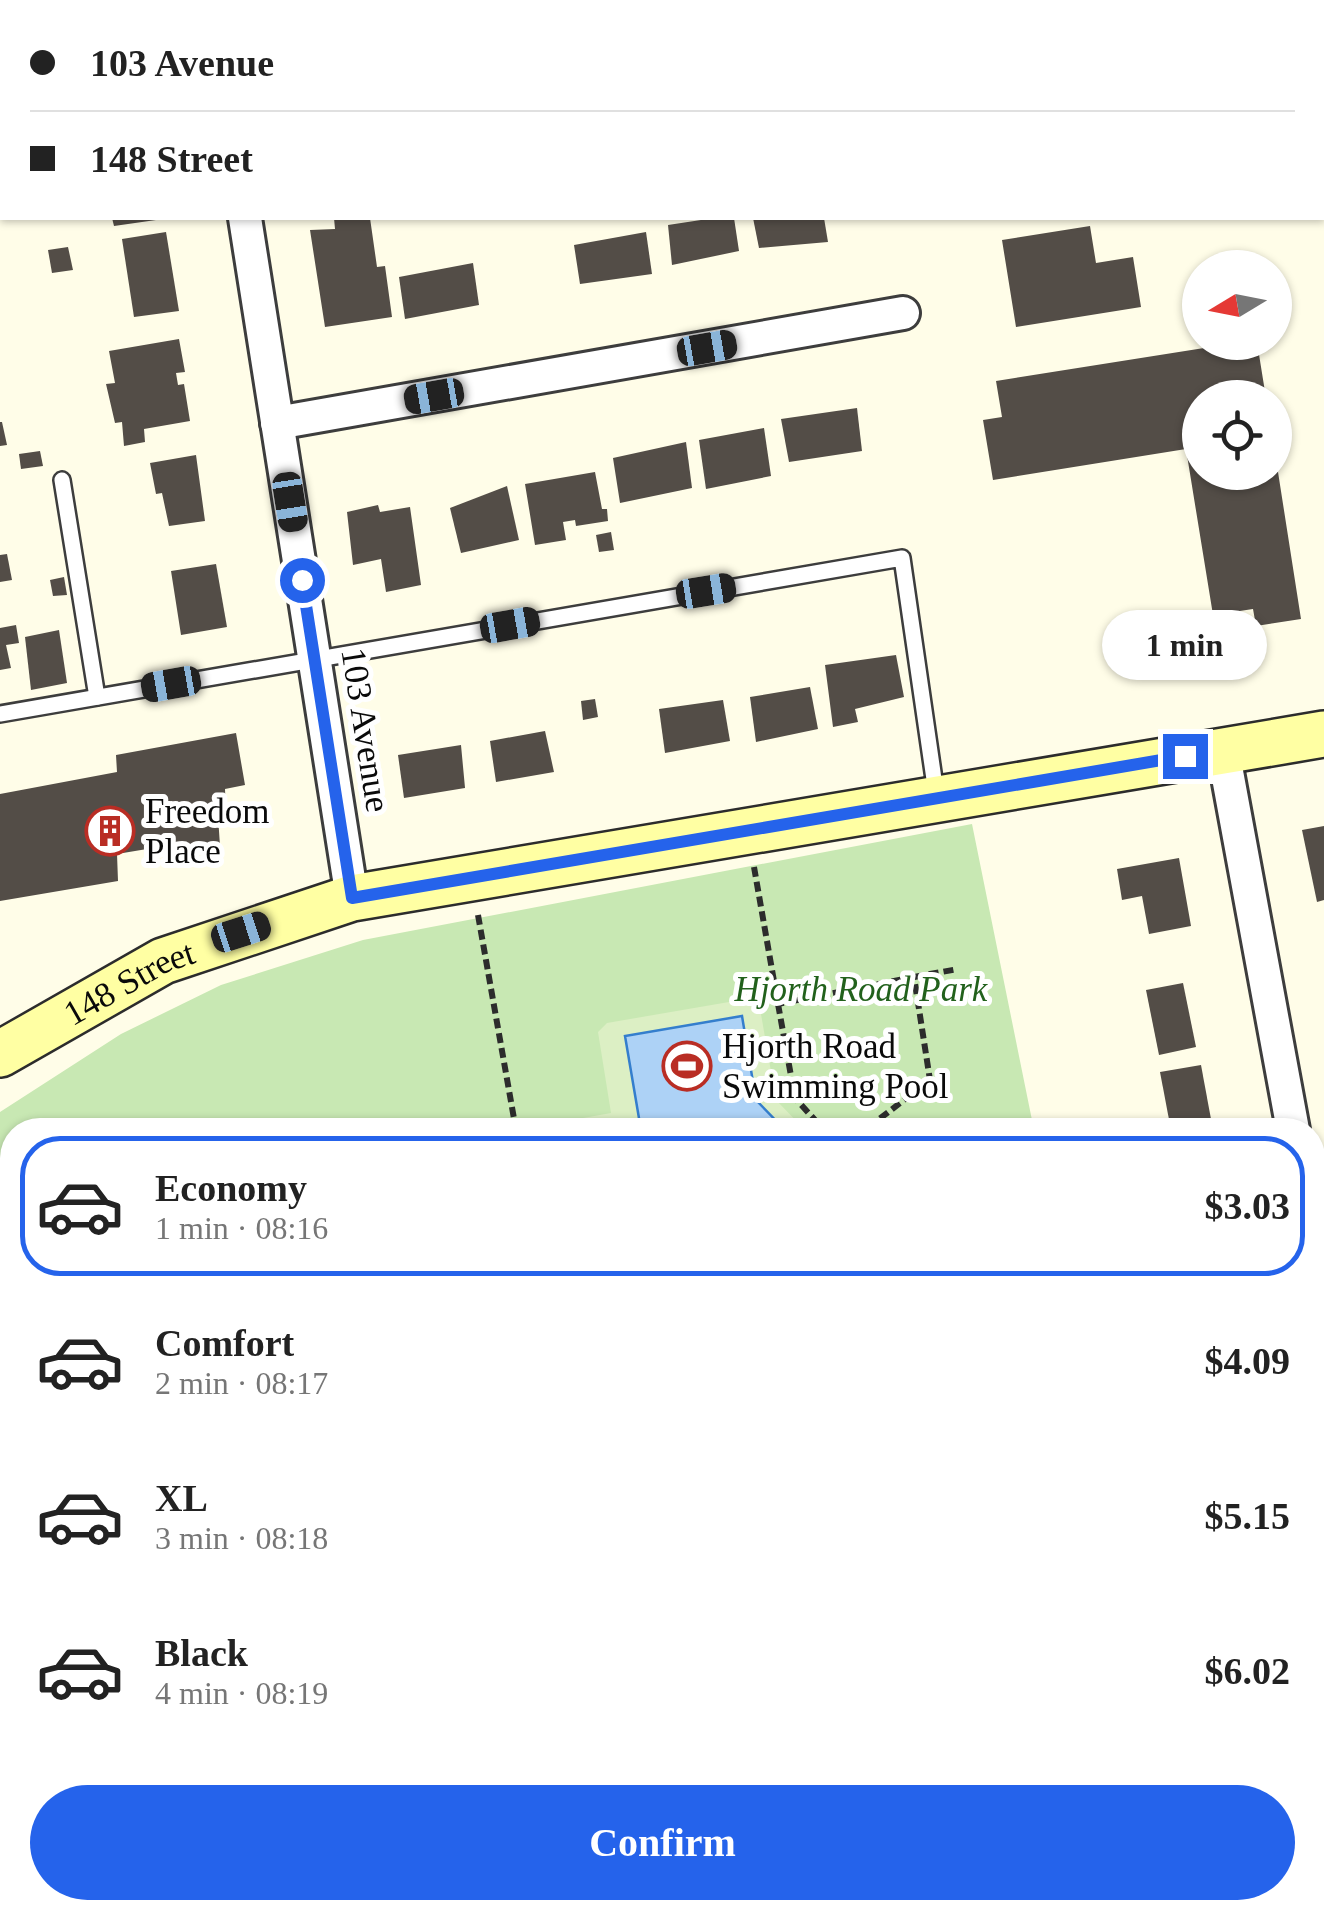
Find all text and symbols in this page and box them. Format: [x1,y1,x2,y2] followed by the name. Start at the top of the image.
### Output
[90,42,274,84] text: 103 Avenue
[90,138,253,180] text: 148 Street
[1182,250,1292,360] north arrow
[1182,250,1292,490] map controls
[675,328,739,368] car
[402,376,466,416] car
[1182,380,1292,490] button: locate
[270,470,310,534] car
[280,558,325,603] route start
[674,571,738,611] car
[478,605,542,645] car
[1102,611,1268,681] callout: 1 min
[1146,627,1223,663] text: 1 min
[333,645,398,815] street label: 103 Avenue
[139,664,203,704] car
[1163,734,1208,779] route end
[145,792,269,871] place label: Freedom Place
[84,805,136,857] building icon: Freedom Place
[208,908,274,956] car
[57,933,200,1033] street label: 148 Street
[734,970,989,1009] park label: Hjorth Road Park
[722,1027,949,1106] place label: Hjorth Road Swimming Pool
[661,1040,713,1092] sports icon: Hjorth Road Swimming Pool
[35,1161,125,1251] icon: car
[155,1167,307,1209] text: Economy
[1205,1185,1290,1227] text: $3.03
[155,1210,328,1246] text: 1 min · 08:16
[35,1316,125,1406] icon: car
[155,1322,294,1364] text: Comfort
[1205,1340,1290,1382] text: $4.09
[155,1365,328,1401] text: 2 min · 08:17
[35,1471,125,1561] icon: car
[155,1477,208,1519] text: XL
[1205,1495,1290,1537] text: $5.15
[155,1520,328,1556] text: 3 min · 08:18
[35,1626,125,1716] icon: car
[155,1632,248,1674] text: Black
[1205,1650,1290,1692] text: $6.02
[155,1675,328,1711] text: 4 min · 08:19
[30,1785,1295,1900] button: Confirm

